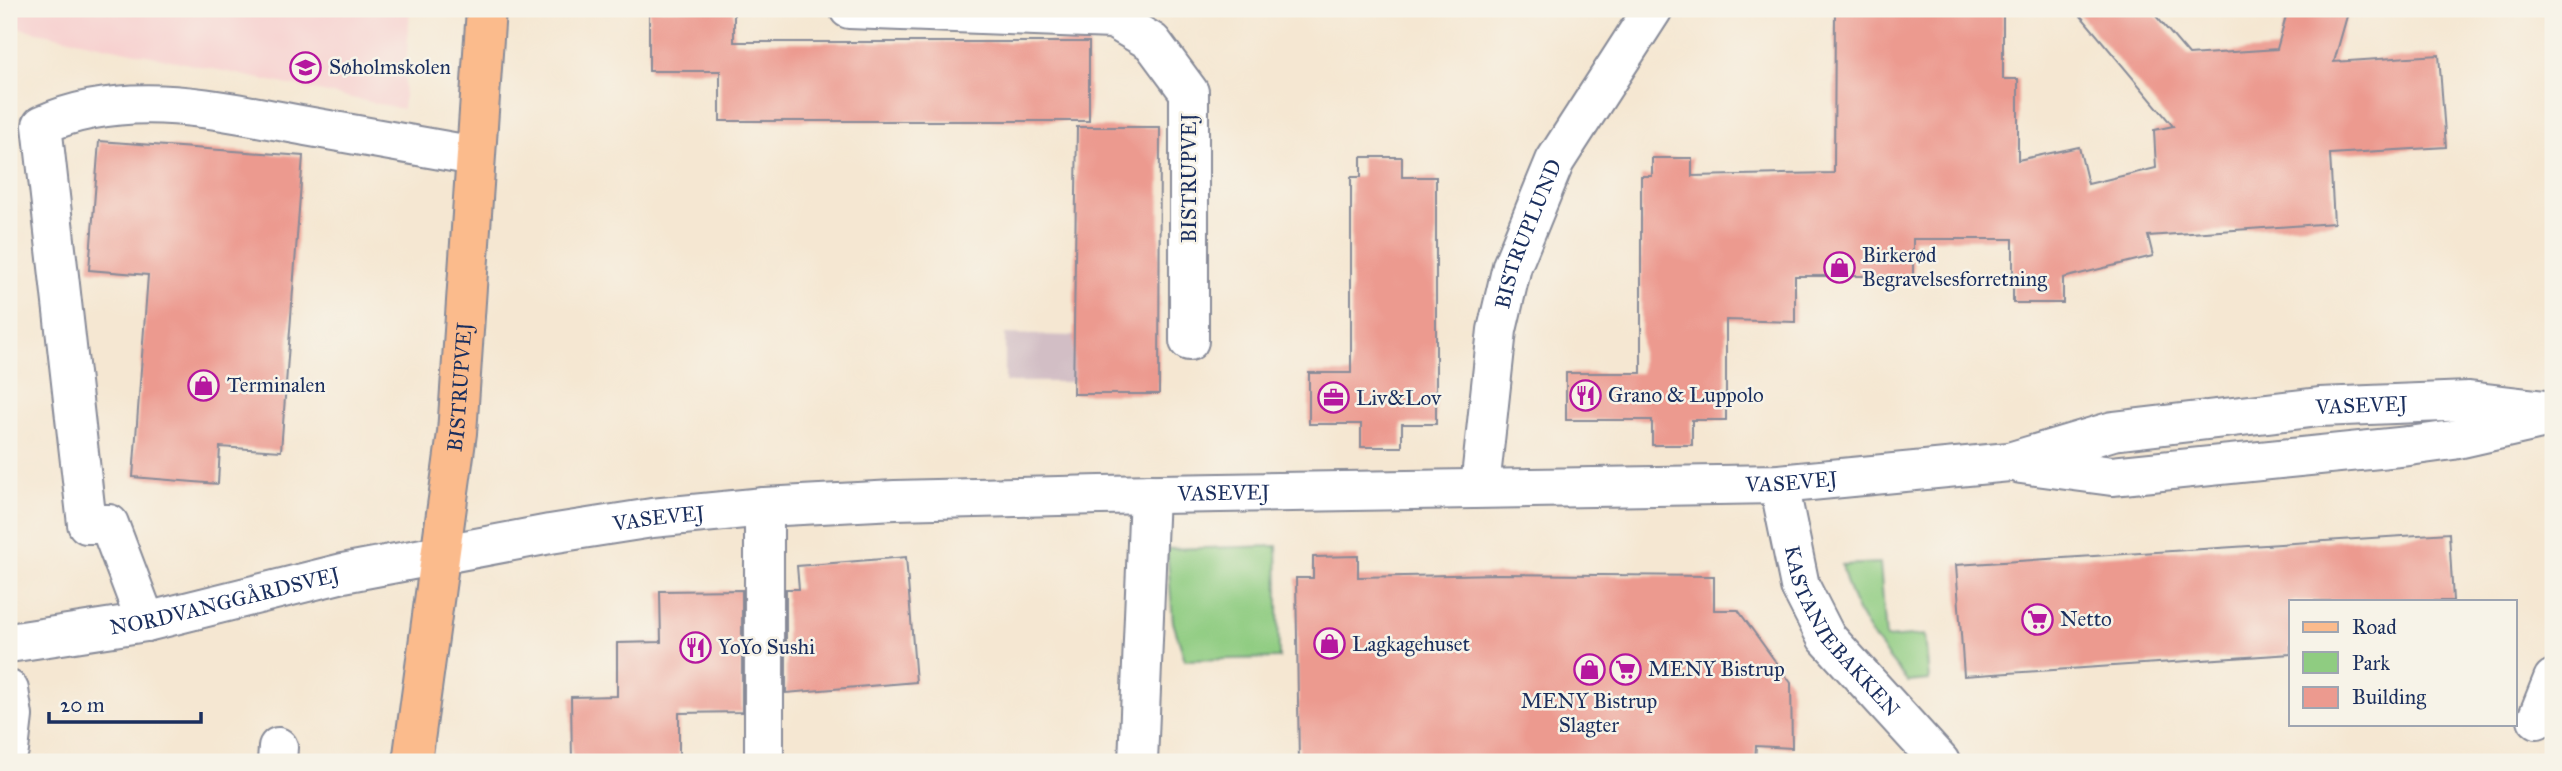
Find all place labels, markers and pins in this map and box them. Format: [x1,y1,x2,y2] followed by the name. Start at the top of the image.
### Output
[289,50,323,84] school or university icon: Søholmskolen
[329,54,451,80] place label: Søholmskolen
[1862,242,2047,292] place label: Birkerød Begravelsesforretning
[1822,250,1856,284] shop icon: Birkerød Begravelsesforretning
[187,368,221,402] shop icon: Terminalen
[227,372,326,398] place label: Terminalen
[1568,378,1602,412] restaurant icon: Grano & Luppolo
[1316,381,1350,415] office icon: Liv&Lov
[1608,382,1764,408] place label: Grano & Luppolo
[1356,385,1442,411] place label: Liv&Lov
[2020,602,2054,636] supermarket icon: Netto
[2060,606,2112,632] place label: Netto
[1312,627,1346,661] shop icon: Lagkagehuset
[678,630,712,664] restaurant icon: YoYo Sushi
[1352,631,1470,657] place label: Lagkagehuset
[718,634,815,660] place label: YoYo Sushi
[1572,652,1606,686] shop icon: MENY Bistrup Slagter
[1608,652,1642,686] supermarket icon: MENY Bistrup
[1648,656,1785,682] place label: MENY Bistrup
[1521,688,1657,738] place label: MENY Bistrup Slagter

